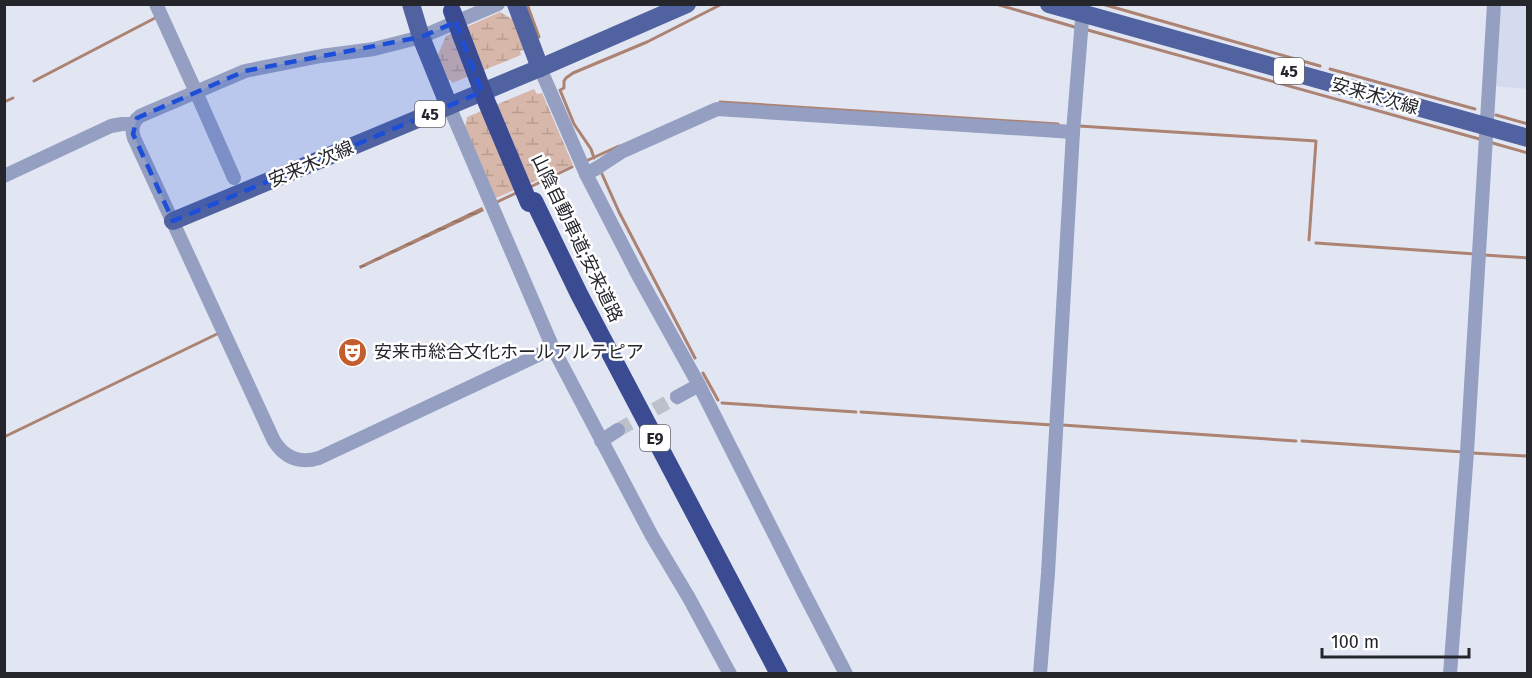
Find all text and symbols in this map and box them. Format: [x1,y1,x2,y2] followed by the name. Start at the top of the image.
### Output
[1274,58,1304,84] road number: 45
[1329,73,1421,119] street label: 安来木次線
[415,101,445,127] road number: 45
[265,136,357,192] street label: 安来木次線
[527,150,627,326] street label: 山陰自動車道;安来道路
[337,336,369,368] theatre icon: 安来市総合文化ホールアルテピア
[374,341,644,363] place label: 安来市総合文化ホールアルテピア
[640,425,670,451] road number: E9
[1322,621,1469,659] scale bar
[1331,631,1379,653] text: 100 m

